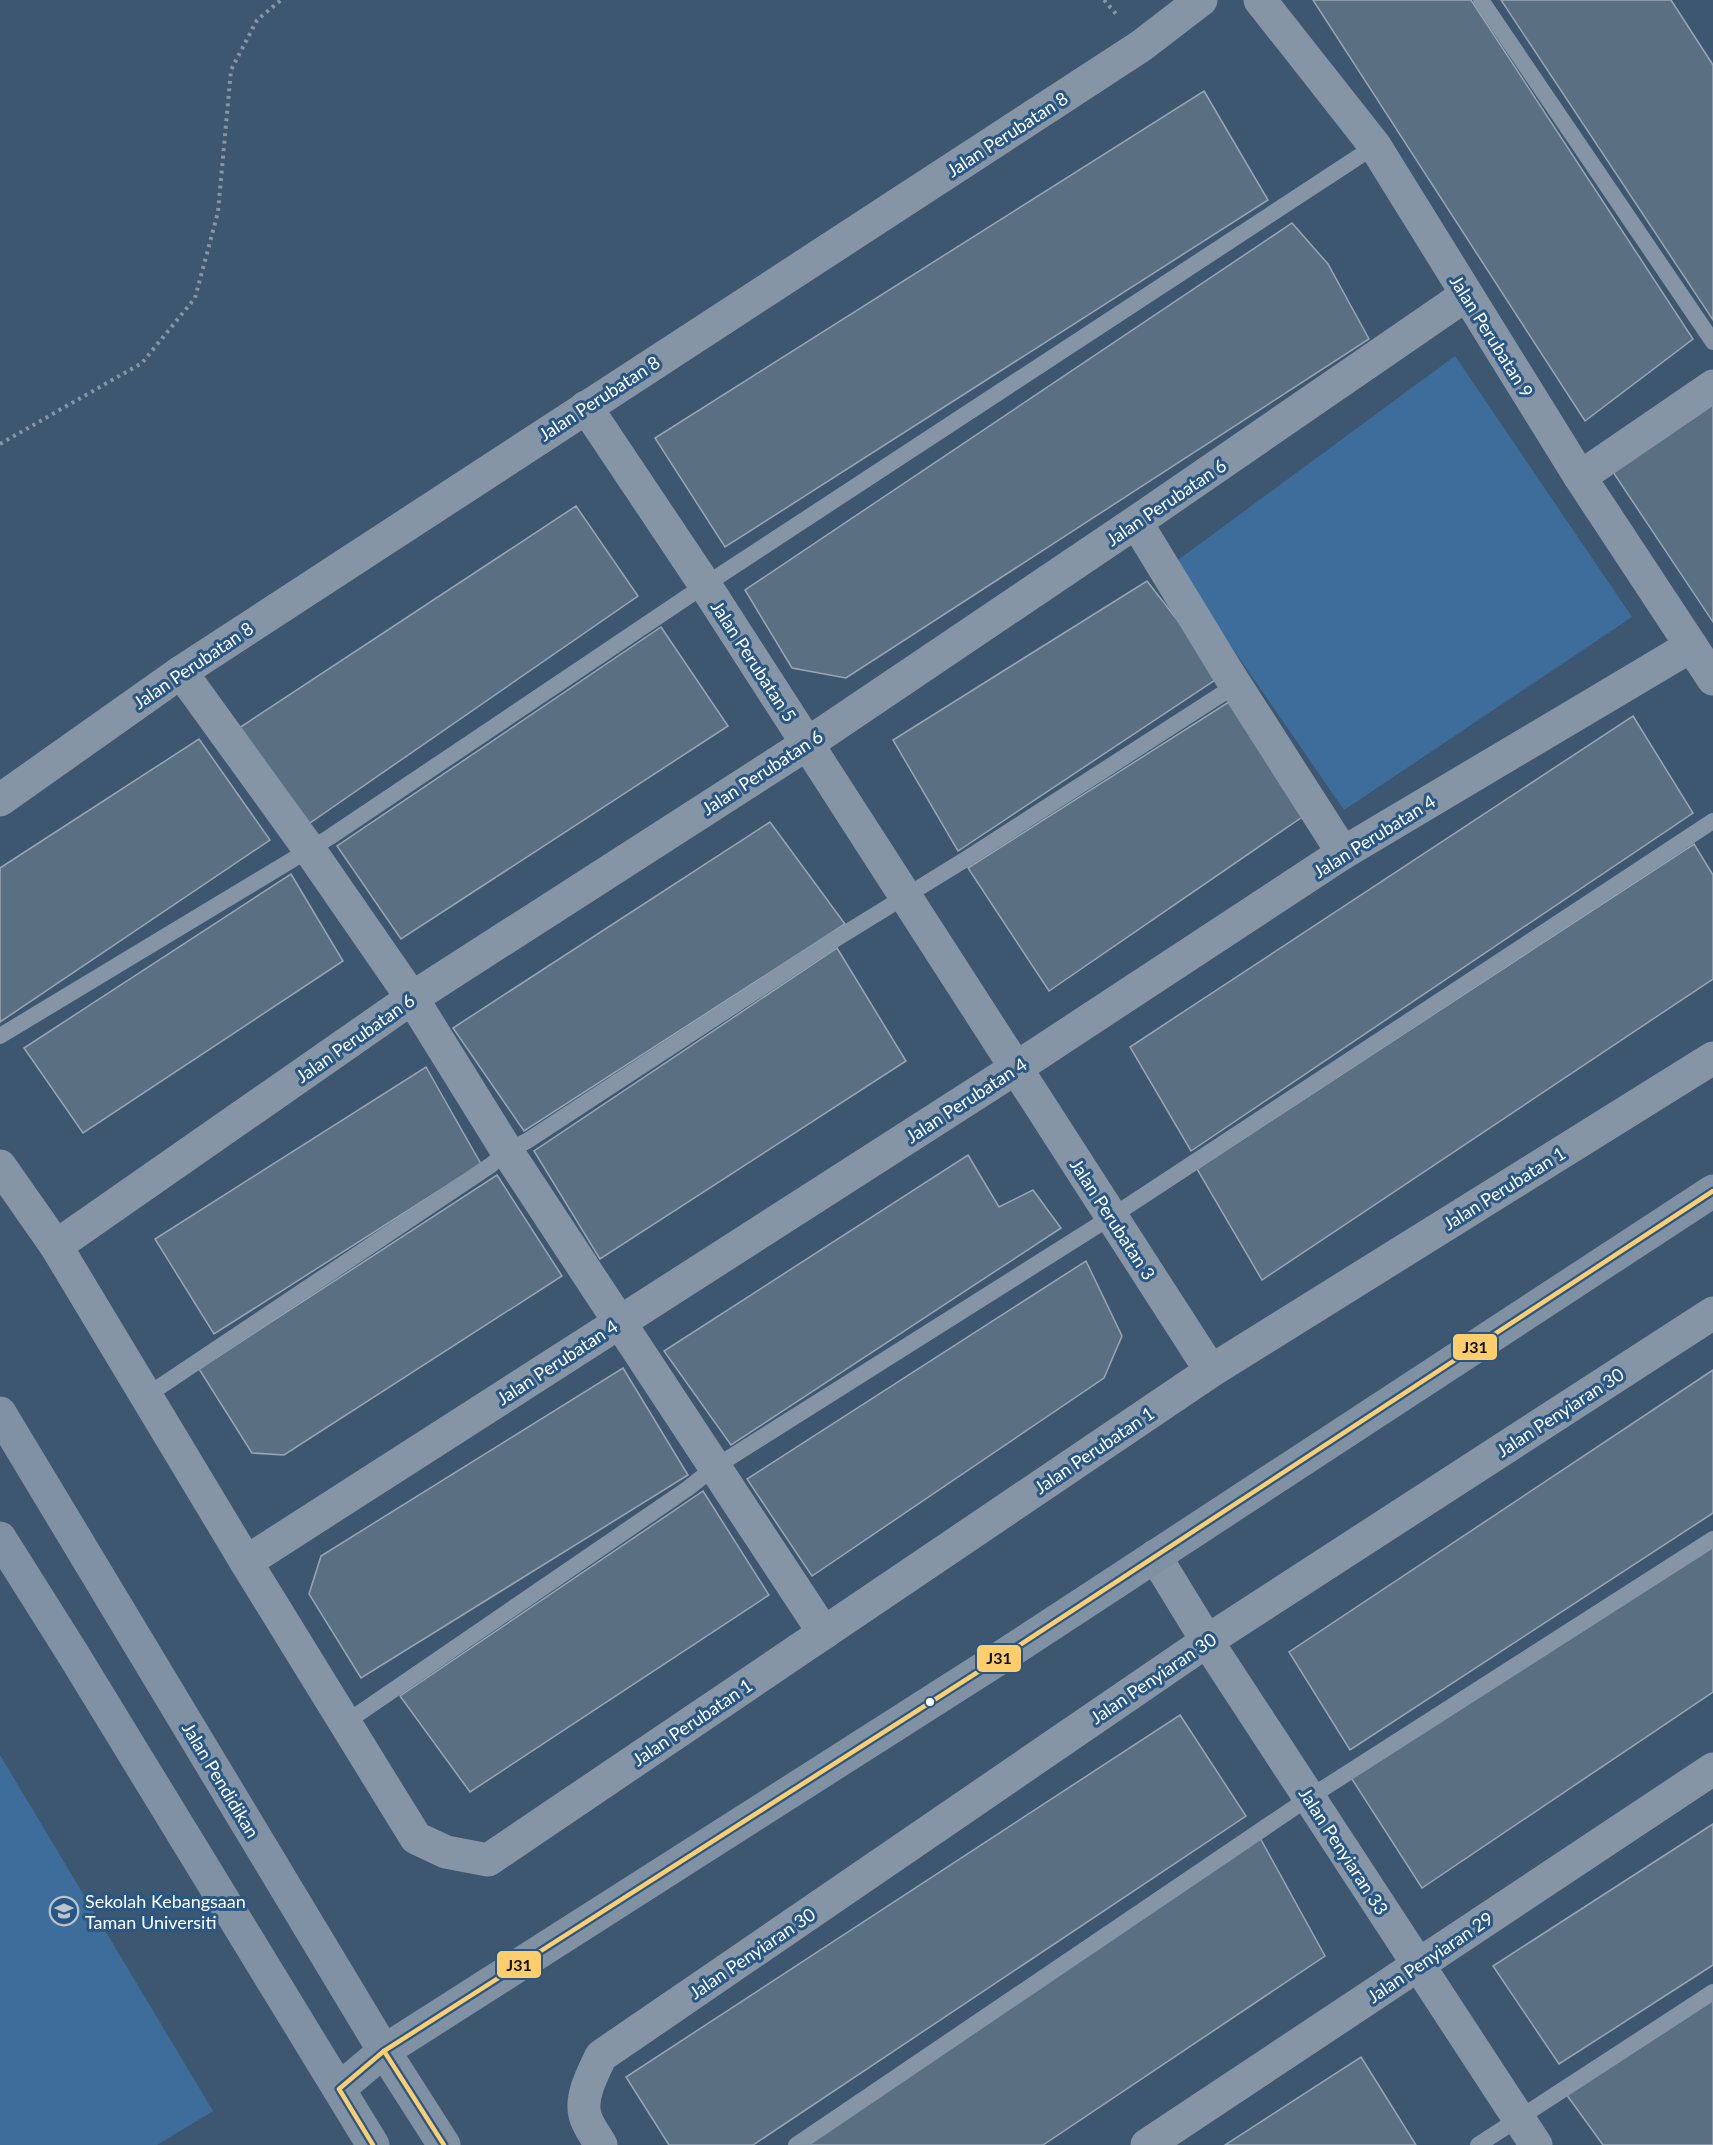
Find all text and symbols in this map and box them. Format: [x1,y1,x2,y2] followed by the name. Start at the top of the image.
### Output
[942,87,1072,181] street label: Jalan Perubatan 8
[1446,271,1538,401] street label: Jalan Perubatan 9
[534,351,664,445] street label: Jalan Perubatan 8
[1102,454,1230,550] street label: Jalan Perubatan 6
[707,596,801,726] street label: Jalan Perubatan 5
[129,617,257,713] street label: Jalan Perubatan 8
[697,725,827,819] street label: Jalan Perubatan 6
[1309,790,1439,882] street label: Jalan Perubatan 4
[291,989,419,1087] street label: Jalan Perubatan 6
[901,1053,1031,1147] street label: Jalan Perubatan 4
[1439,1142,1569,1234] street label: Jalan Perubatan 1
[1066,1154,1160,1284] street label: Jalan Perubatan 3
[492,1315,622,1409] street label: Jalan Perubatan 4
[1452,1333,1498,1361] line badge: J31
[1462,1337,1488,1356] text: J31
[1492,1363,1628,1461] street label: Jalan Penyiaran 30
[1030,1402,1158,1498] street label: Jalan Perubatan 1
[1086,1628,1220,1728] street label: Jalan Penyiaran 30
[976,1644,1022,1673] line badge: J31
[986,1648,1012,1667] text: J31
[628,1674,756,1770] street label: Jalan Perubatan 1
[924,1696,936,1708] unlabelled marker
[178,1718,264,1842] street label: Jalan Pendidikan
[1295,1783,1393,1919] street label: Jalan Penyiaran 33
[85,1890,246,1933] place label: Sekolah Kebangsaan Taman Universiti
[48,1895,80,1927] school or university icon: Sekolah Kebangsaan Taman Universiti
[685,1903,819,2003] street label: Jalan Penyiaran 30
[1363,1907,1497,2007] street label: Jalan Penyiaran 29
[496,1950,542,1979] line badge: J31
[506,1955,532,1974] text: J31

